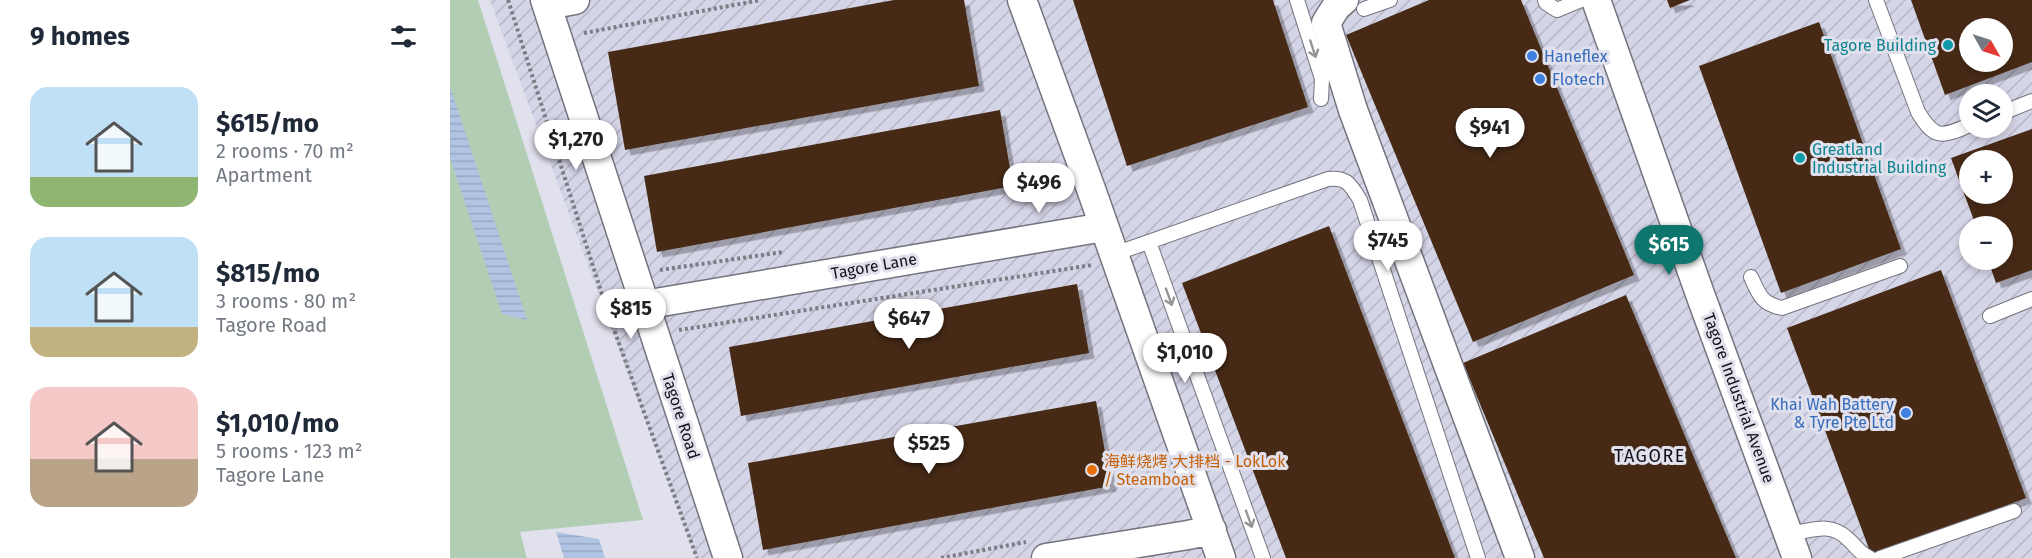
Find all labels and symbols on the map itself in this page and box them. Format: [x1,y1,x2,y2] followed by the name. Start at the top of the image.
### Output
[1959,18,2013,72] north arrow
[1824,36,1937,55] place label: Tagore Building
[1941,38,1955,52] marker: Tagore Building
[1308,39,1319,58] one-way arrow
[1544,47,1608,66] place label: Haneflex
[1525,49,1539,63] marker: Haneflex
[1552,70,1605,89] place label: Flotech
[1533,72,1547,86] marker: Flotech
[1454,108,1526,159] pin: $941
[527,120,625,171] pin: $1,270
[1812,140,1947,177] place label: Greatland Industrial Building
[1793,151,1807,165] marker: Greatland Industrial Building
[1003,163,1075,214] pin: $496
[1352,221,1424,272] pin: $745
[1633,225,1705,276] pin: $615
[830,249,918,283] street label: Tagore Lane
[1164,287,1175,305] one-way arrow
[595,289,667,340] pin: $815
[873,299,945,350] pin: $647
[1699,310,1779,486] street label: Tagore Industrial Avenue
[1136,333,1234,384] pin: $1,010
[658,371,704,461] street label: Tagore Road
[1770,395,1894,432] place label: Khai Wah Battery & Tyre Pte Ltd
[1899,406,1913,420] marker: Khai Wah Battery & Tyre Pte Ltd
[893,424,965,475] pin: $525
[1614,445,1686,467] district label: TAGORE
[1104,452,1286,489] place label: 海鲜烧烤 大排档 - LokLok / Steamboat
[1085,463,1099,477] marker: 海鲜烧烤 大排档 - LokLok / Steamboat
[1245,510,1256,528] one-way arrow

